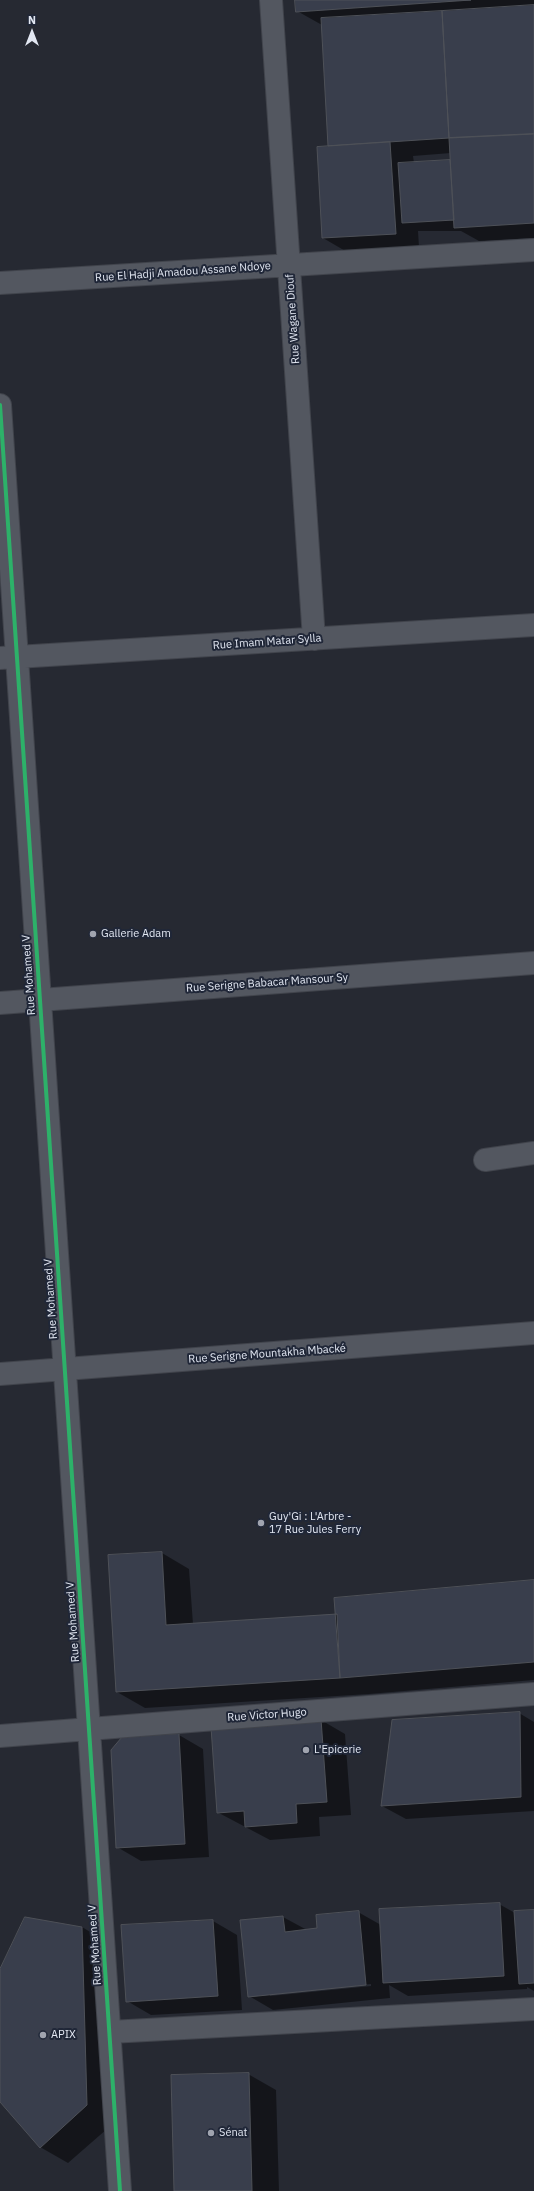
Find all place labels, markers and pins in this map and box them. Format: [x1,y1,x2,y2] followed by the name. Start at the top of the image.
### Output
[101,927,171,941] place label: Gallerie Adam
[88,929,98,939] marker: Gallerie Adam
[269,1510,361,1536] place label: Guy'Gi : L'Arbre - 17 Rue Jules Ferry
[256,1518,266,1528] marker: Guy'Gi : L'Arbre - 17 Rue Jules Ferry
[314,1743,361,1757] place label: L'Epicerie
[301,1745,311,1755] marker: L'Epicerie
[51,2028,76,2042] place label: APIX
[38,2030,48,2040] marker: APIX
[219,2126,247,2140] place label: Sénat
[206,2128,216,2138] marker: Sénat

